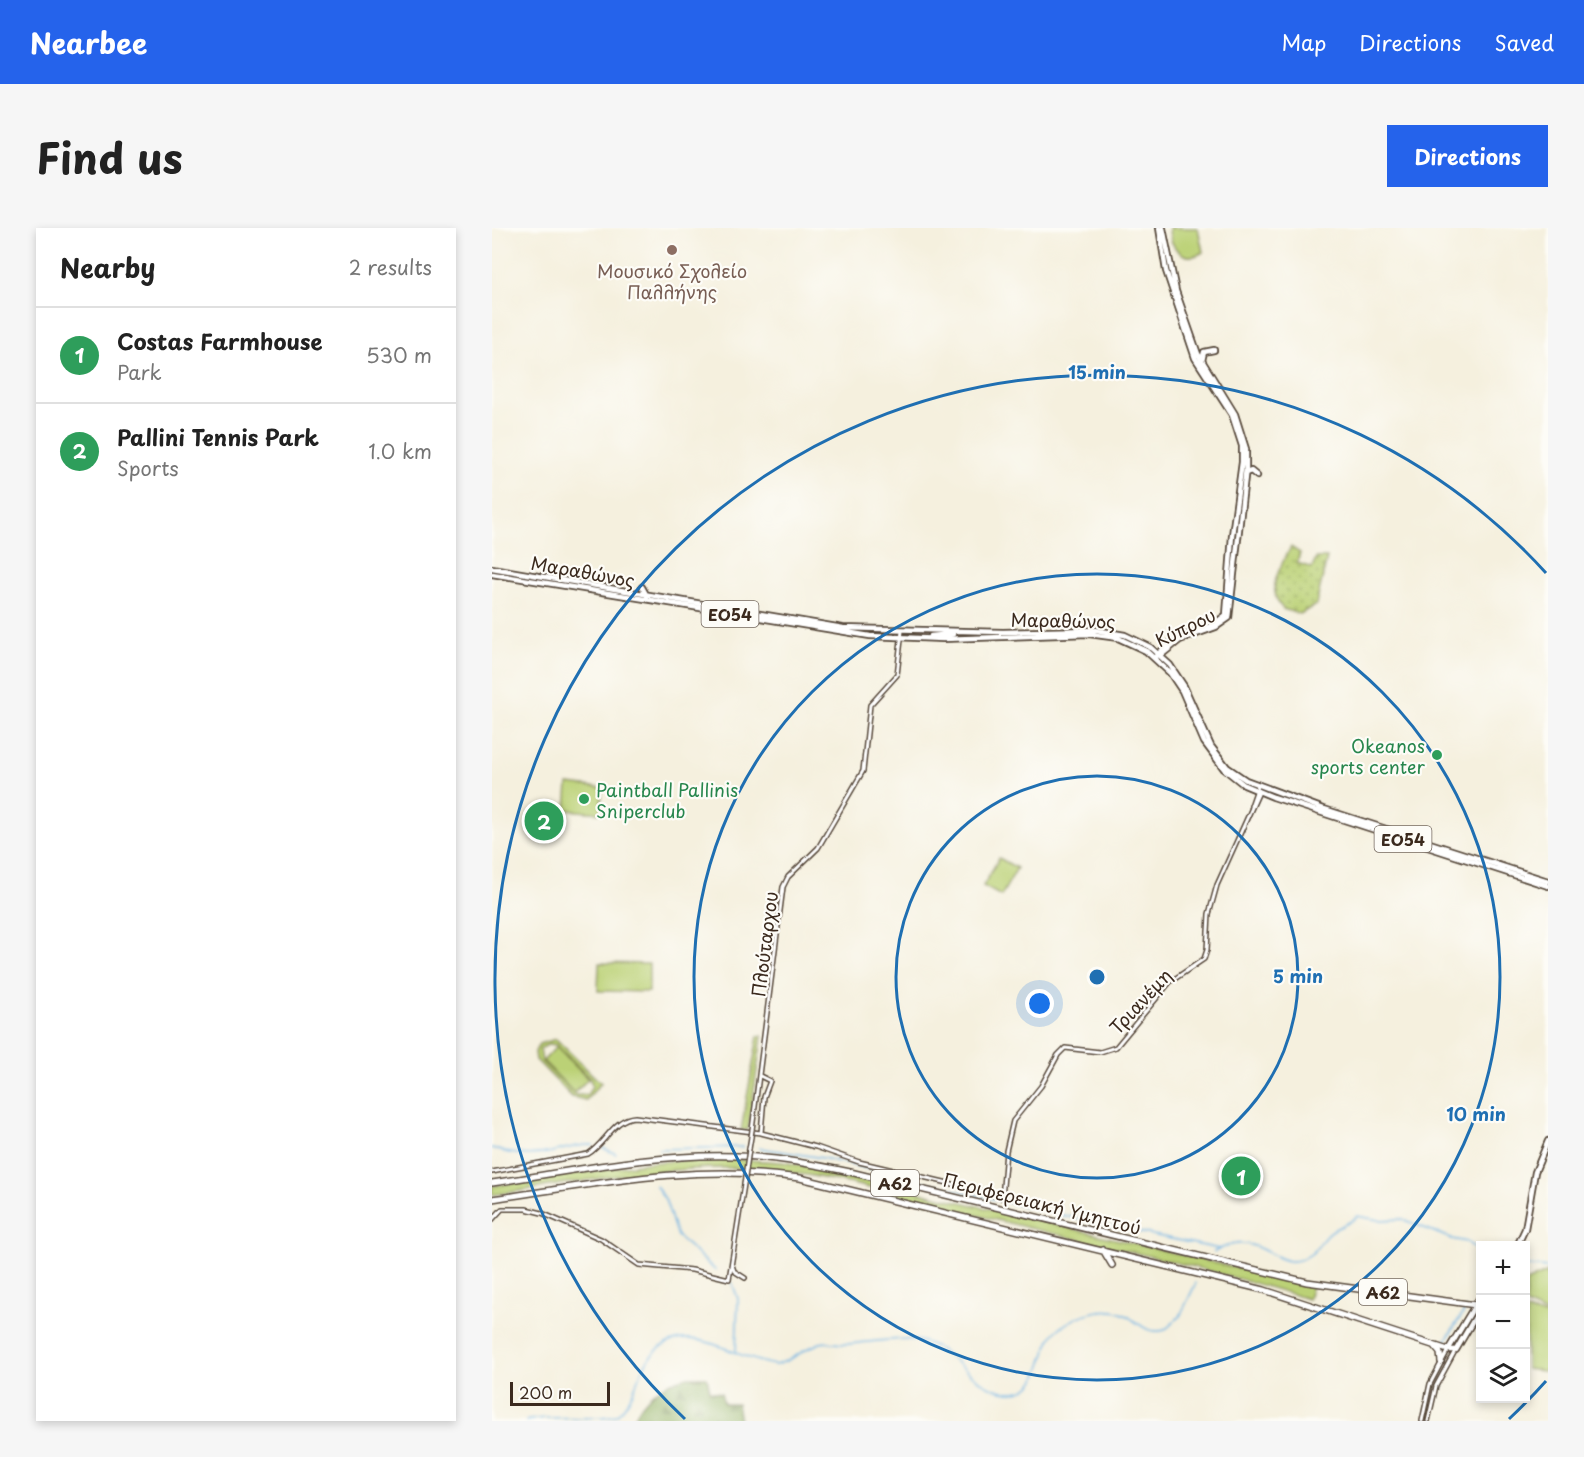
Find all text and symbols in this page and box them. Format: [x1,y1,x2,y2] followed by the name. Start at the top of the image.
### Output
[30,21,147,64] text: Nearbee
[1281,26,1326,58] text: Map
[1359,26,1461,58] text: Directions
[1494,26,1554,58] text: Saved
[36,125,183,188] text: Find us
[1387,125,1548,187] button: Directions
[665,243,679,257] marker: Μουσικό Σχολείο Παλλήνης
[60,248,155,287] text: Nearby
[349,252,432,282] text: 2 results
[597,257,747,305] place label: Μουσικό Σχολείο Παλλήνης
[117,324,323,357] text: Costas Farmhouse
[75,340,84,370] text: 1
[366,340,432,370] text: 530 m
[117,357,162,387] text: Park
[1068,358,1126,385] text: 15 min
[117,420,319,453] text: Pallini Tennis Park
[72,436,87,466] text: 2
[368,436,432,466] text: 1.0 km
[117,453,179,483] text: Sports
[529,549,637,593] street label: Μαραθώνος
[702,601,758,627] road number: ΕΟ54
[1150,601,1220,653] street label: Κύπρου
[1010,606,1116,634] street label: Μαραθώνος
[1311,732,1426,780] place label: Okeanos sports center
[1430,748,1444,762] marker: Okeanos sports center
[596,776,738,824] place label: Paintball Pallinis Sniperclub
[577,792,591,806] marker: Paintball Pallinis Sniperclub
[524,798,564,844] pin: 2
[1374,826,1432,852] road number: ΕΟ54
[744,890,784,998] street label: Πλούταρχου
[1103,962,1177,1040] street label: Τριανέμη
[1273,962,1323,989] text: 5 min
[1087,967,1107,987] centre of rings
[1025,989,1054,1018] your location
[1446,1100,1506,1127] text: 10 min
[1222,1154,1260,1198] pin: 1
[940,1165,1144,1241] street label: Περιφερειακή Υμηττού
[871,1170,919,1196] road number: Α62
[1476,1241,1530,1403] map controls
[1476,1241,1530,1295] button: +
[1359,1279,1407,1305] road number: Α62
[1476,1295,1530,1349] button: −
[1476,1349,1530,1403] button: layers
[510,1379,610,1406] scale bar
[519,1380,572,1404] text: 200 m

